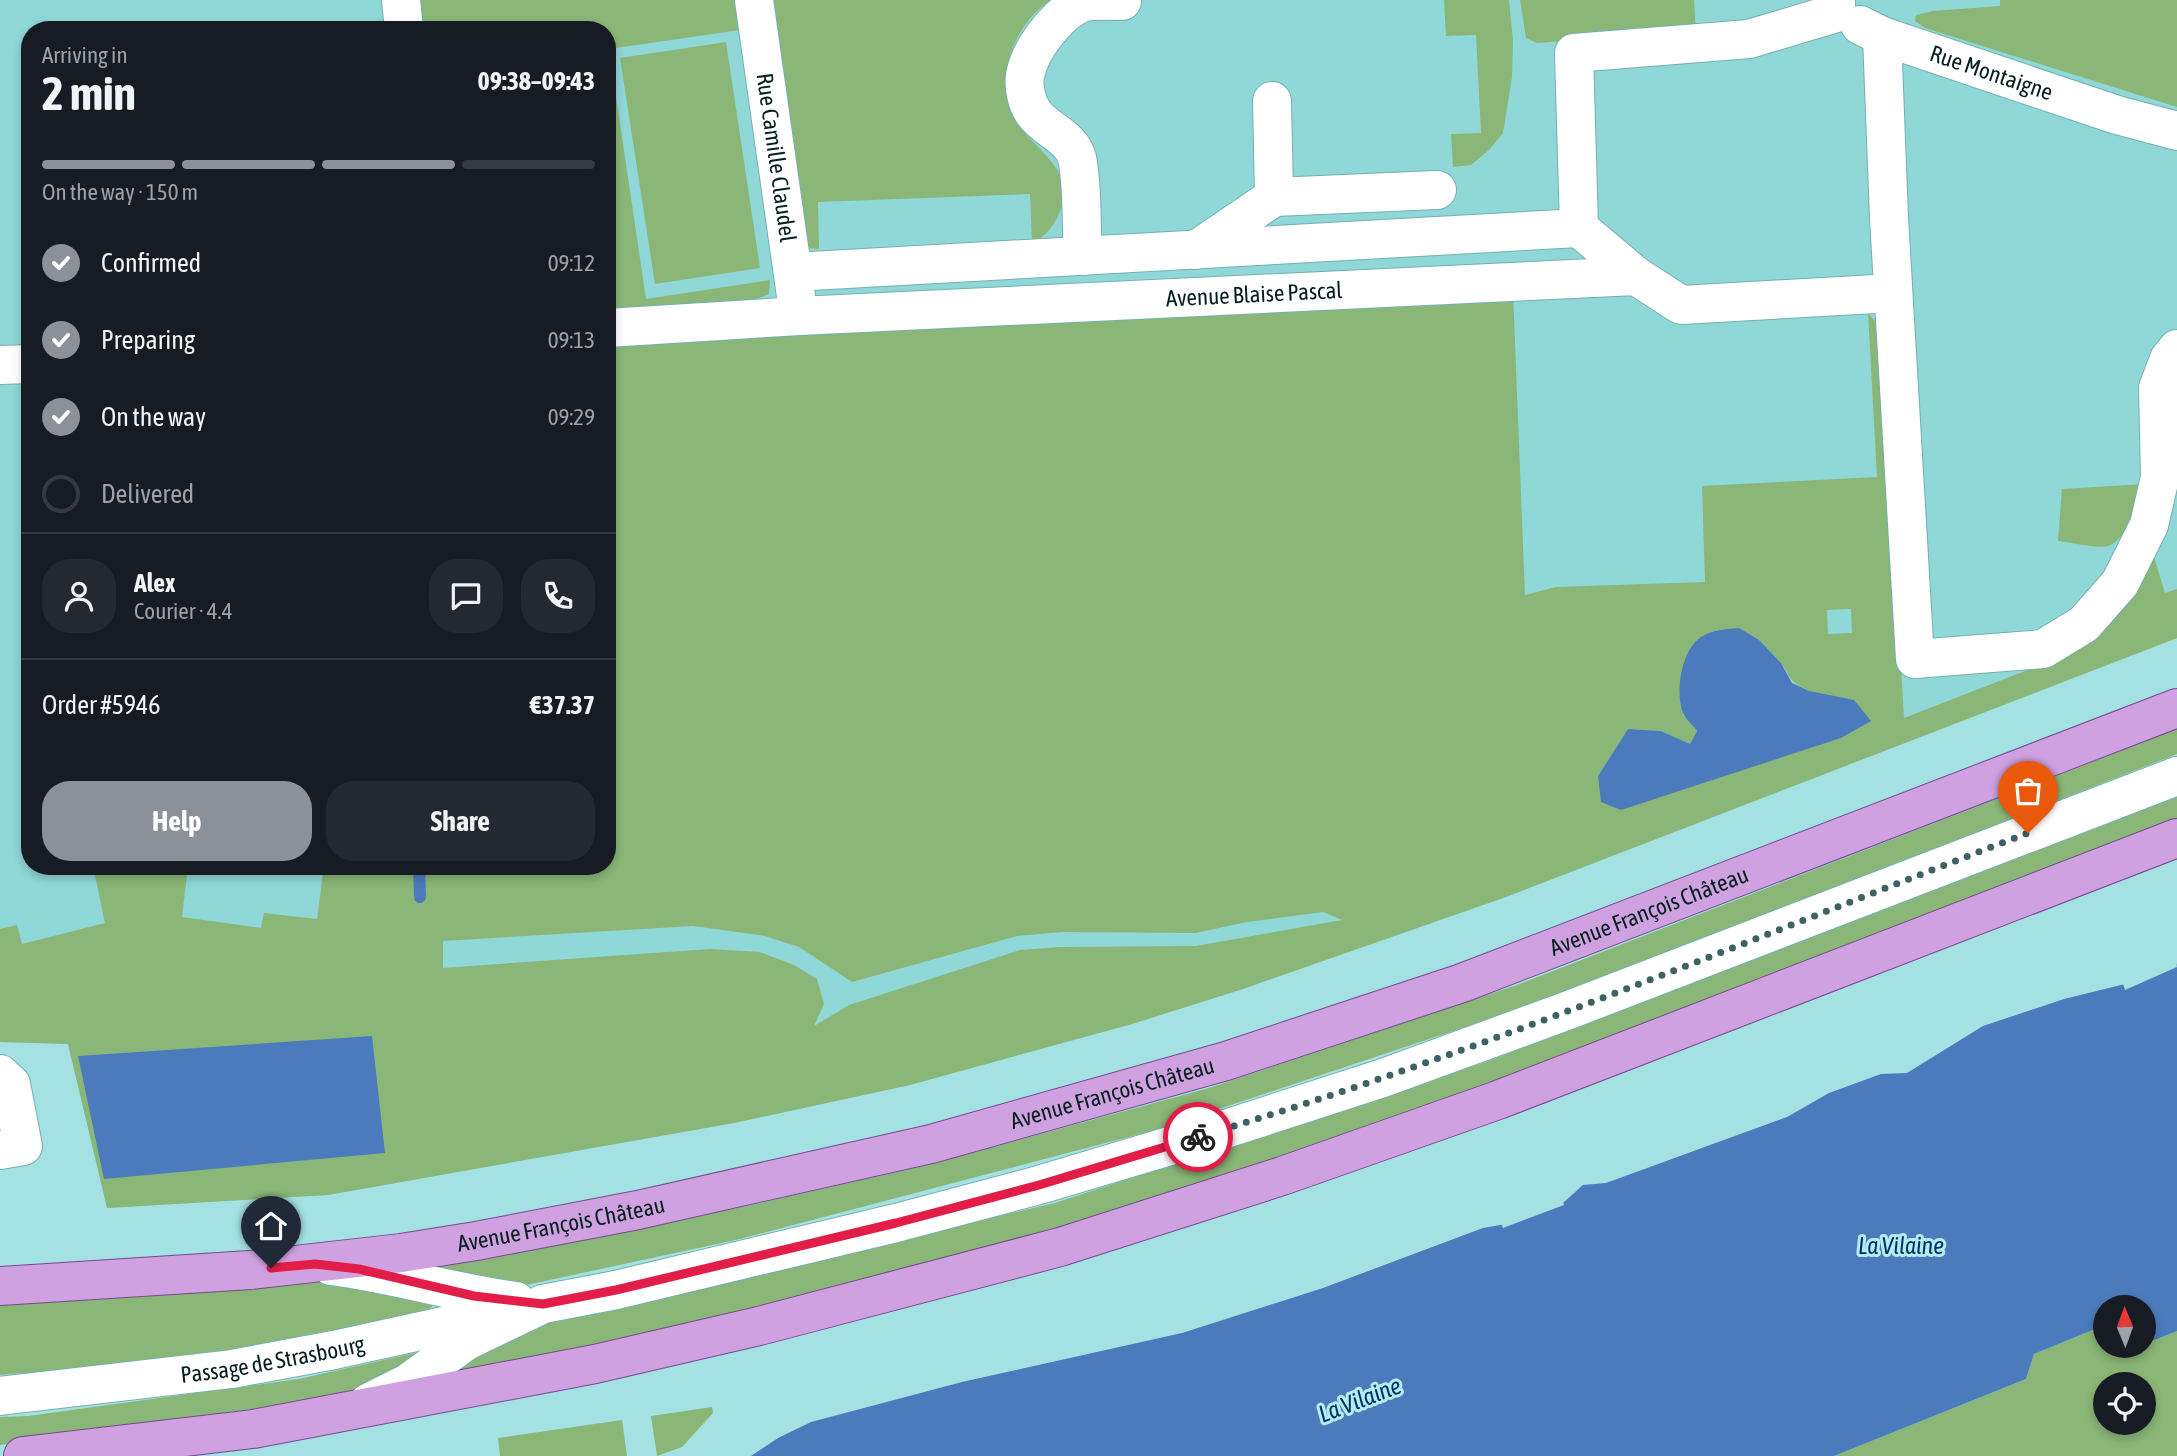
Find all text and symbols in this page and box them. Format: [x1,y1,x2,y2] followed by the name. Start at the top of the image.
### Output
[1927,40,2056,105] street label: Rue Montaigne
[42,42,128,68] text: Arriving in
[478,66,595,96] text: 09:38–09:43
[42,67,136,120] text: 2 min
[751,71,801,244] street label: Rue Camille Claudel
[42,179,198,205] text: On the way · 150 m
[42,244,80,282] icon: check
[101,248,201,278] text: Confirmed
[548,250,595,276] text: 09:12
[1165,277,1343,311] street label: Avenue Blaise Pascal
[42,321,80,359] icon: check
[101,325,195,355] text: Preparing
[548,327,595,353] text: 09:13
[42,398,80,436] icon: check
[101,402,206,432] text: On the way
[548,404,595,430] text: 09:29
[101,479,194,509] text: Delivered
[42,559,116,633] button: person
[429,559,503,633] button: chat
[521,559,595,633] button: phone
[134,568,175,598] text: Alex
[134,598,233,624] text: Courier · 4.4
[42,690,161,720] text: Order #5946
[530,690,595,720] text: €37.37
[1998,761,2058,833] pin
[2009,772,2047,810] icon: bag
[42,781,312,861] button: Help
[326,781,595,861] button: Share
[1546,861,1752,961] street label: Avenue François Château
[1007,1052,1217,1134] street label: Avenue François Château
[1163,1102,1233,1172] courier
[1179,1118,1217,1156] icon: bike
[455,1191,667,1257] street label: Avenue François Château
[241,1196,301,1268] pin
[252,1207,290,1245] icon: home
[1858,1232,1944,1259] water label: La Vilaine
[2093,1295,2156,1358] north arrow
[2093,1295,2156,1435] map controls
[179,1331,367,1388] street label: Passage de Strasbourg
[1315,1371,1405,1428] water label: La Vilaine
[2093,1372,2156,1435] button: locate

